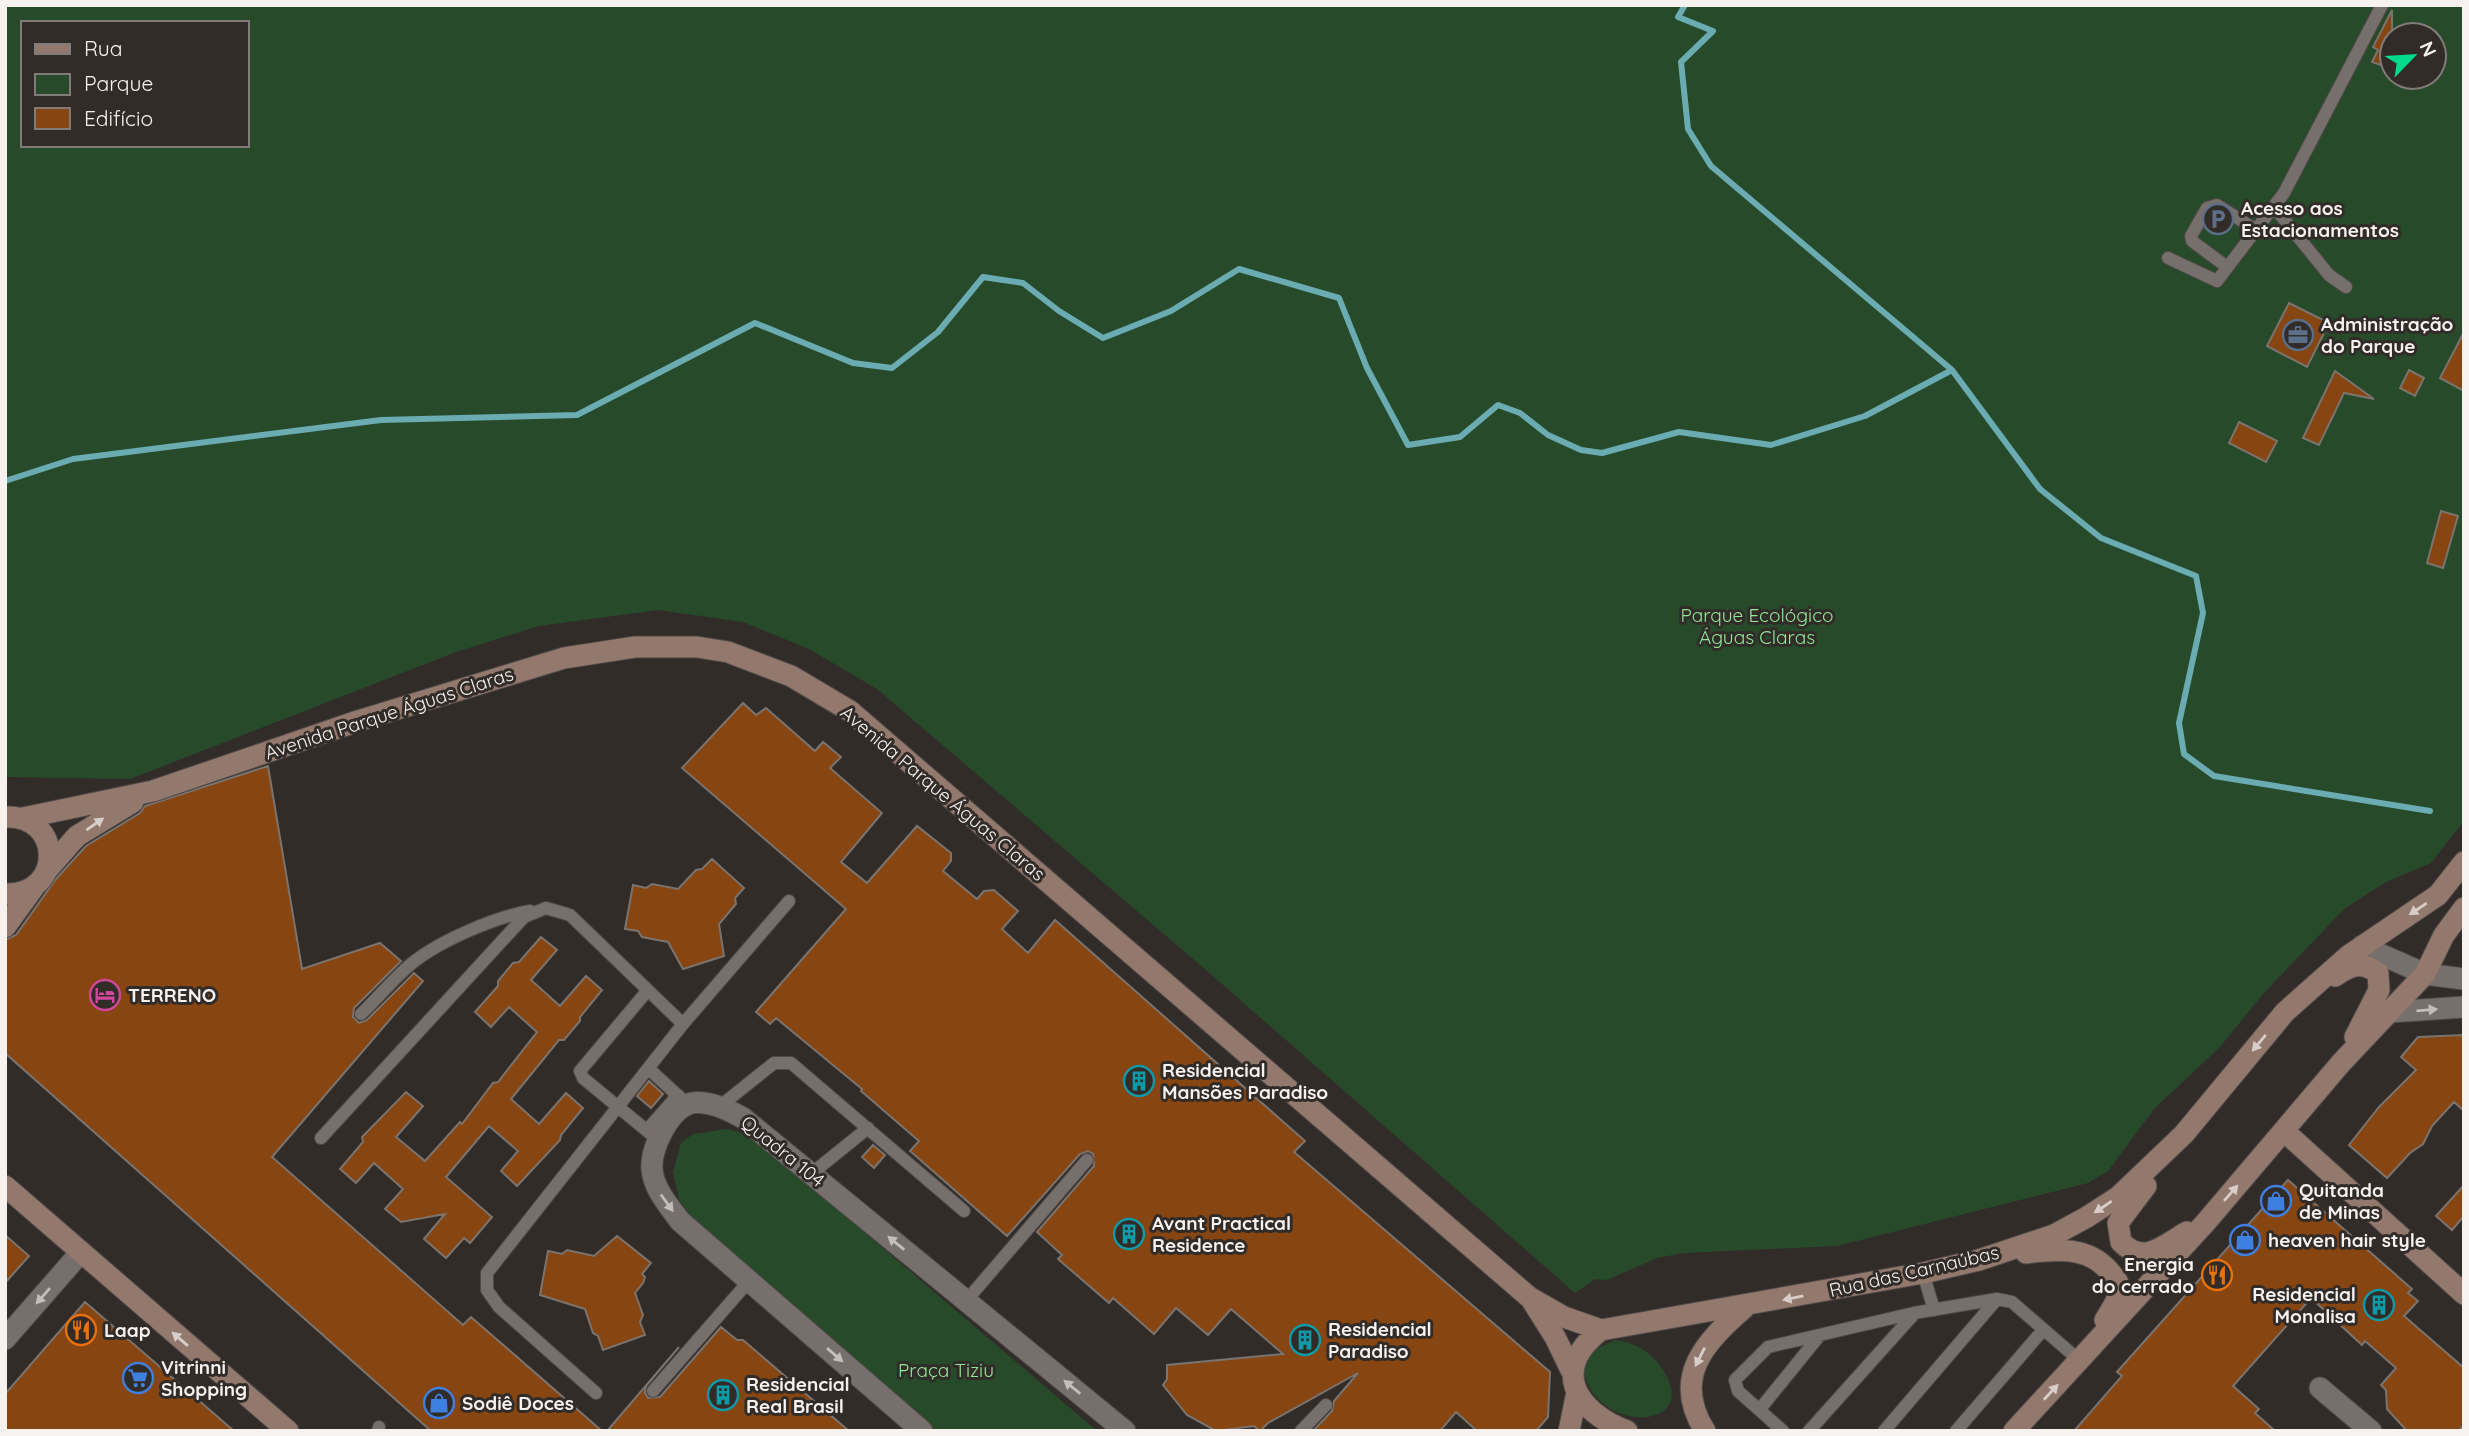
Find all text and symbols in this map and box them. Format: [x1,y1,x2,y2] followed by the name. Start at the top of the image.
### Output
[21,21,248,147] legend
[2378,21,2448,91] north arrow
[84,35,123,61] text: Rua
[2415,37,2442,60] text: N
[84,70,153,96] text: Parque
[84,105,153,131] text: Edifício
[2241,196,2399,242] place label: Acesso aos Estacionamentos
[2201,202,2235,236] parking icon: Acesso aos Estacionamentos
[2321,312,2454,358] place label: Administração do Parque
[2281,318,2315,352] office icon: Administração do Parque
[1681,603,1834,649] park label: Parque Ecológico Águas Claras
[262,661,516,765] street label: Avenida Parque Águas Claras
[836,700,1050,886] street label: Avenida Parque Águas Claras
[86,817,104,831] one-way arrow
[2408,902,2427,915] one-way arrow
[88,978,122,1012] hotel icon: TERRENO
[128,983,216,1007] place label: TERRENO
[2416,1004,2438,1015] one-way arrow
[2252,1034,2267,1051] one-way arrow
[1162,1058,1328,1104] place label: Residencial Mansões Paradiso
[1122,1064,1156,1098] building icon: Residencial Mansões Paradiso
[736,1110,830,1192] street label: Quadra 104
[2299,1178,2384,1224] place label: Quitanda de Minas
[2223,1184,2238,1201] one-way arrow
[2259,1184,2293,1218] shop icon: Quitanda de Minas
[660,1194,674,1212] one-way arrow
[2094,1200,2112,1214] one-way arrow
[1152,1211,1291,1257] place label: Avant Practical Residence
[1112,1217,1146,1251] building icon: Avant Practical Residence
[2228,1223,2262,1257] shop icon: heaven hair style
[2268,1228,2426,1252] place label: heaven hair style
[887,1235,905,1251] one-way arrow
[1827,1240,2001,1302] street label: Rua das Carnaúbas
[2092,1252,2194,1298] place label: Energia do cerrado
[2200,1258,2234,1292] restaurant icon: Energia do cerrado
[2252,1282,2356,1328] place label: Residencial Monalisa
[35,1287,51,1305] one-way arrow
[2362,1288,2396,1322] building icon: Residencial Monalisa
[1782,1292,1804,1303] one-way arrow
[64,1313,98,1347] restaurant icon: Laap
[1328,1317,1432,1363] place label: Residencial Paradiso
[104,1318,151,1342] place label: Laap
[1288,1323,1322,1357] building icon: Residencial Paradiso
[171,1331,189,1347] one-way arrow
[827,1347,844,1362] one-way arrow
[1694,1347,1706,1367] one-way arrow
[161,1355,247,1401] place label: Vitrinni Shopping
[898,1358,994,1382] park label: Praça Tiziu
[121,1361,155,1395] supermarket icon: Vitrinni Shopping
[746,1372,850,1418] place label: Residencial Real Brasil
[706,1378,740,1412] building icon: Residencial Real Brasil
[1063,1380,1081,1395] one-way arrow
[2042,1384,2058,1401] one-way arrow
[422,1386,456,1420] shop icon: Sodiê Doces
[462,1391,574,1415] place label: Sodiê Doces

